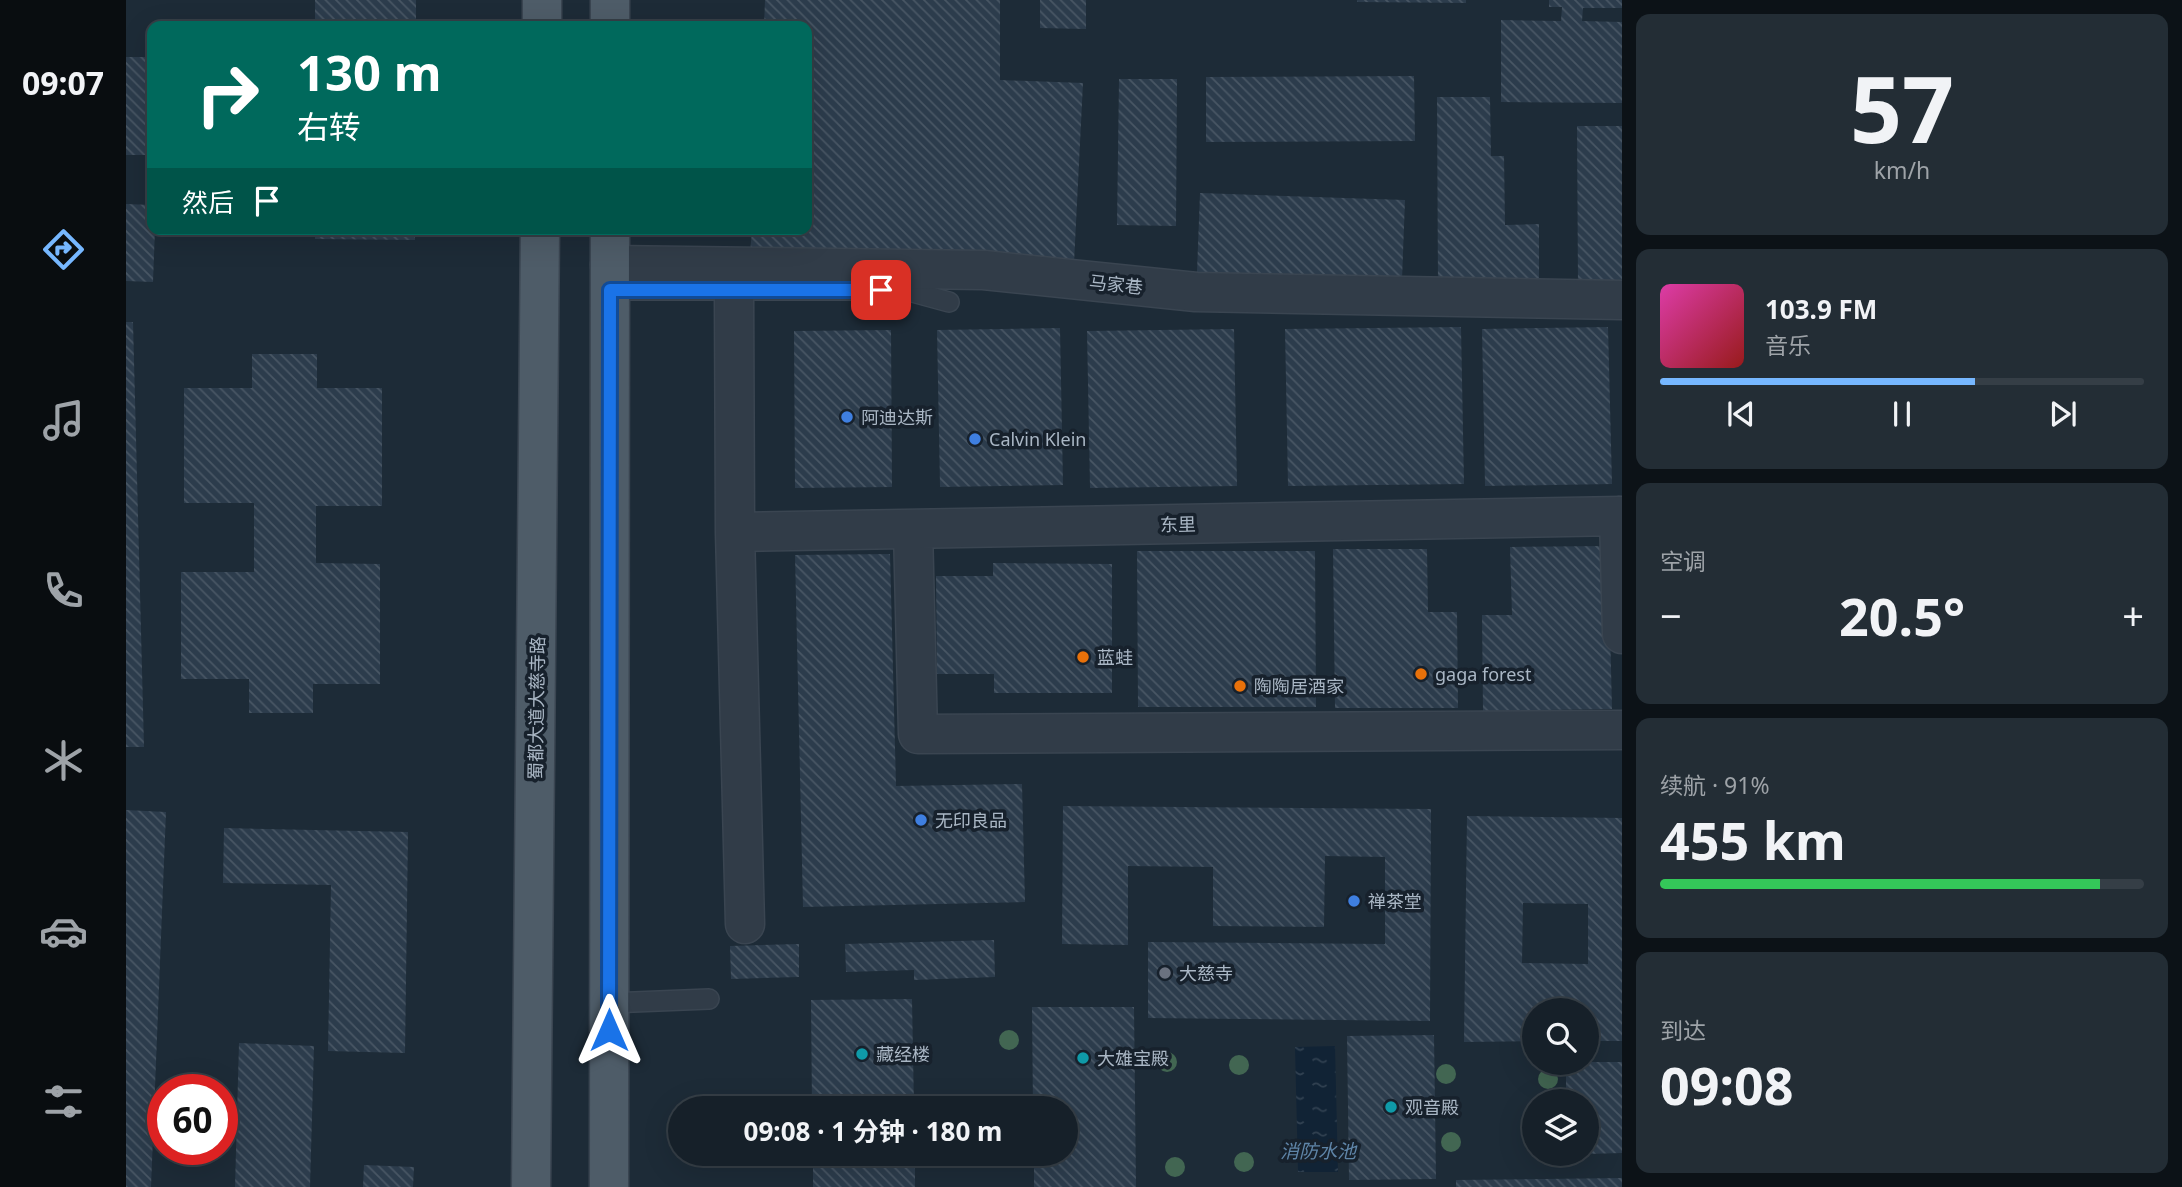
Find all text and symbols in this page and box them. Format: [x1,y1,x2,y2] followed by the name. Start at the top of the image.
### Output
[297,39,442,105] text: 130 m
[1850,46,1954,170] text: 57
[182,49,273,140] icon: right
[22,61,104,104] text: 09:07
[297,105,361,148] text: 右转
[1874,154,1930,186] text: km/h
[248,182,286,220] icon: arrive
[182,184,234,220] text: 然后
[39,225,88,274] icon: directions
[851,260,911,320] pin
[1088,269,1144,299] street label: 马家巷
[862,271,900,309] icon: arrive
[1765,291,1877,327] text: 103.9 FM
[1765,329,1811,361] text: 音乐
[1722,395,1760,433] icon: previous
[1883,395,1921,433] icon: pause
[2044,395,2082,433] icon: next
[39,396,88,445] icon: music
[861,405,933,429] place label: 阿迪达斯
[839,409,855,425] marker: 阿迪达斯
[989,427,1086,451] place label: Calvin Klein
[967,431,983,447] marker: Calvin Klein
[1160,512,1196,536] street label: 东里
[1660,545,1706,577] text: 空调
[39,566,88,615] icon: phone
[1839,580,1965,651] text: 20.5°
[1660,589,1682,641] text: −
[2122,589,2144,641] text: +
[523,636,549,780] street label: 蜀都大道大慈寺路
[1097,645,1133,669] place label: 蓝蛙
[1075,649,1091,665] marker: 蓝蛙
[1435,662,1532,686] place label: gaga forest
[1413,666,1429,682] marker: gaga forest
[1254,674,1344,698] place label: 陶陶居酒家
[1232,678,1248,694] marker: 陶陶居酒家
[39,736,88,785] icon: climate
[1660,769,1770,801] text: 续航 · 91%
[1660,804,1846,875] text: 455 km
[935,808,1007,832] place label: 无印良品
[913,812,929,828] marker: 无印良品
[1368,889,1422,913] place label: 禅茶堂
[1346,893,1362,909] marker: 禅茶堂
[39,907,88,956] icon: car
[1179,961,1233,985] place label: 大慈寺
[1157,965,1173,981] marker: 大慈寺
[572,993,646,1067] position arrow
[1522,998,1599,1166] map controls
[1522,998,1599,1075] button: search
[1660,1014,1706,1046] text: 到达
[876,1042,930,1066] place label: 藏经楼
[854,1046,870,1062] marker: 藏经楼
[1097,1046,1169,1070] place label: 大雄宝殿
[1660,1049,1794,1120] text: 09:08
[1075,1050,1091,1066] marker: 大雄宝殿
[147,1074,238,1165] speed limit sign: 60
[39,1077,88,1126] icon: filters
[1522,1089,1599,1166] button: layers
[1405,1095,1459,1119] place label: 观音殿
[1383,1099,1399,1115] marker: 观音殿
[744,1113,1002,1149] text: 09:08 · 1 分钟 · 180 m
[1280,1138,1358,1164] water label: 消防水池

